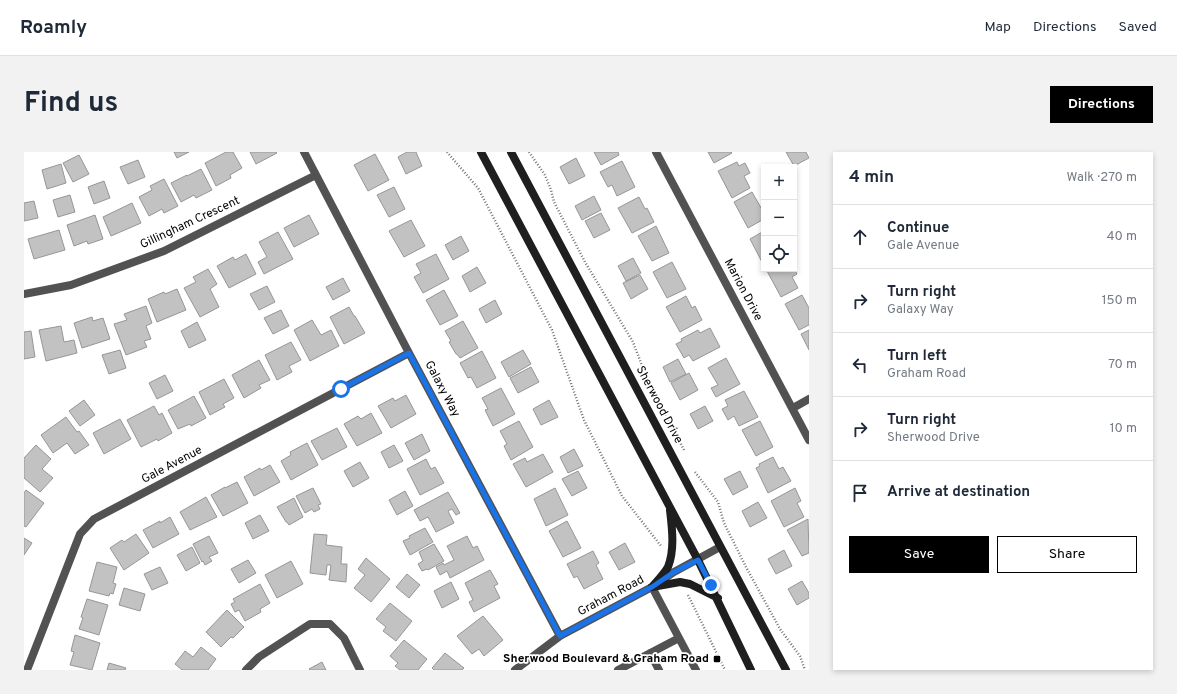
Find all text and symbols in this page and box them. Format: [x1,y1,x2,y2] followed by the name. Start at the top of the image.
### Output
[20,16,87,40] text: Roamly
[985,19,1011,36] text: Map
[1033,19,1097,36] text: Directions
[1119,19,1157,36] text: Saved
[24,86,118,122] text: Find us
[1050,86,1153,123] button: Directions
[761,164,797,272] map controls
[761,164,797,200] button: +
[849,167,894,189] text: 4 min
[1067,170,1137,186] text: Walk · 270 m
[138,193,242,253] street label: Gillingham Crescent
[761,200,797,236] button: −
[887,219,949,238] text: Continue
[849,226,871,248] icon: ahead
[1107,229,1137,245] text: 40 m
[761,236,797,272] button: locate
[887,238,959,254] text: Gale Avenue
[720,256,766,324] street label: Marion Drive
[887,283,956,302] text: Turn right
[849,290,871,312] icon: right
[1102,293,1137,309] text: 150 m
[887,302,954,318] text: Galaxy Way
[887,347,947,366] text: Turn left
[849,354,871,376] icon: left
[1108,357,1137,373] text: 70 m
[420,358,464,420] street label: Galaxy Way
[632,363,686,447] street label: Sherwood Drive
[887,366,966,382] text: Graham Road
[332,380,350,398] route start
[887,411,956,430] text: Turn right
[849,418,871,440] icon: right
[1110,421,1137,437] text: 10 m
[887,430,980,446] text: Sherwood Drive
[139,442,205,488] street label: Gale Avenue
[849,482,871,504] icon: arrive
[887,483,1030,502] text: Arrive at destination
[849,536,989,573] button: Save
[997,536,1137,573] button: Share
[575,572,647,620] street label: Graham Road
[702,576,720,594] route end
[503,651,709,667] place label: Sherwood Boulevard & Graham Road
[712,654,722,664] marker: Sherwood Boulevard & Graham Road

